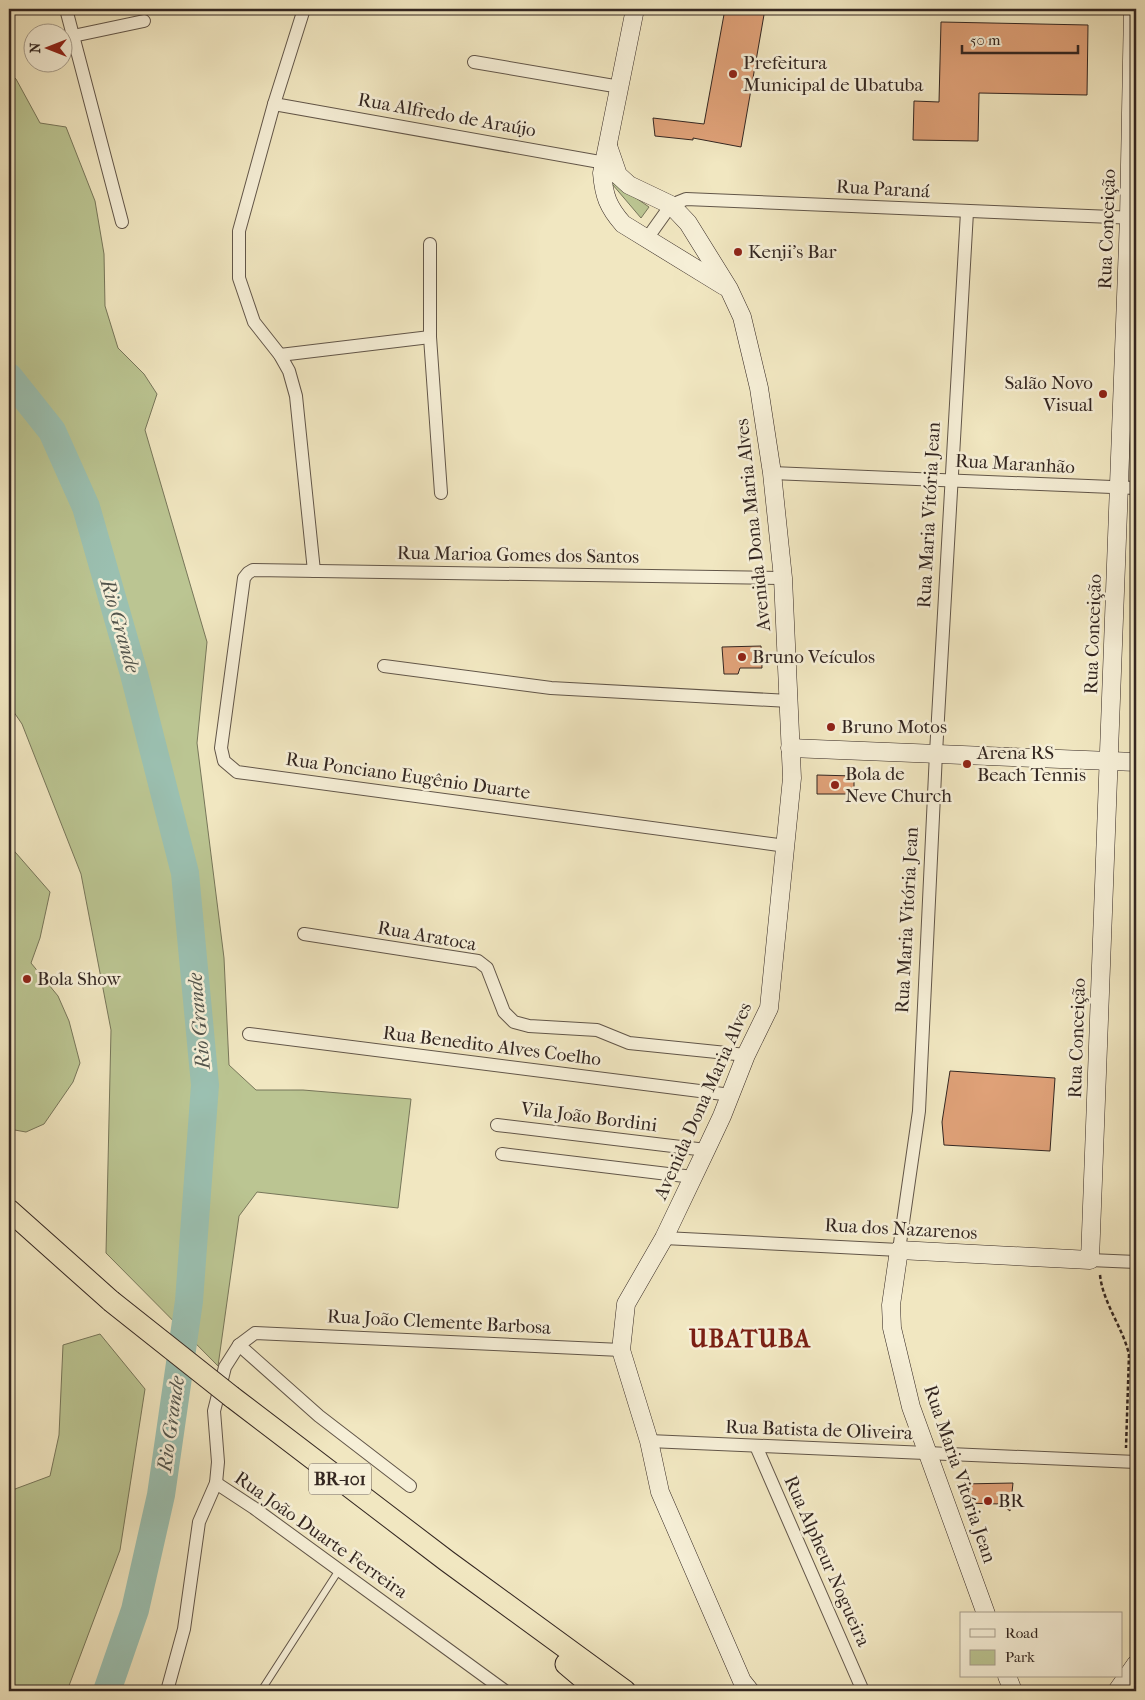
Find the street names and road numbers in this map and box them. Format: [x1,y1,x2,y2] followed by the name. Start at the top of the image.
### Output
[356,88,538,142] street label: Rua Alfredo de Araújo
[1094,168,1120,290] street label: Rua Conceição
[836,176,931,202] street label: Rua Paraná
[731,418,775,633] street label: Avenida Dona Maria Alves
[913,421,945,609] street label: Rua Maria Vitória Jean
[954,450,1076,478] street label: Rua Maranhão
[397,542,639,568] street label: Rua Marioa Gomes dos Santos
[1080,573,1106,695] street label: Rua Conceição
[284,748,532,804] street label: Rua Ponciano Eugênio Duarte
[891,826,923,1014] street label: Rua Maria Vitória Jean
[376,916,478,956] street label: Rua Aratoca
[1064,977,1090,1099] street label: Rua Conceição
[649,999,757,1204] street label: Avenida Dona Maria Alves
[382,1022,603,1070] street label: Rua Benedito Alves Coelho
[519,1098,659,1136] street label: Vila João Bordini
[824,1214,978,1244] street label: Rua dos Nazarenos
[326,1305,552,1339] street label: Rua João Clemente Barbosa
[919,1382,1001,1566] street label: Rua Maria Vitória Jean
[725,1416,913,1444] street label: Rua Batista de Oliveira
[309,1464,371,1495] road number: BR-101
[230,1467,412,1603] street label: Rua João Duarte Ferreira
[779,1472,875,1650] street label: Rua Alpheur Nogueira

